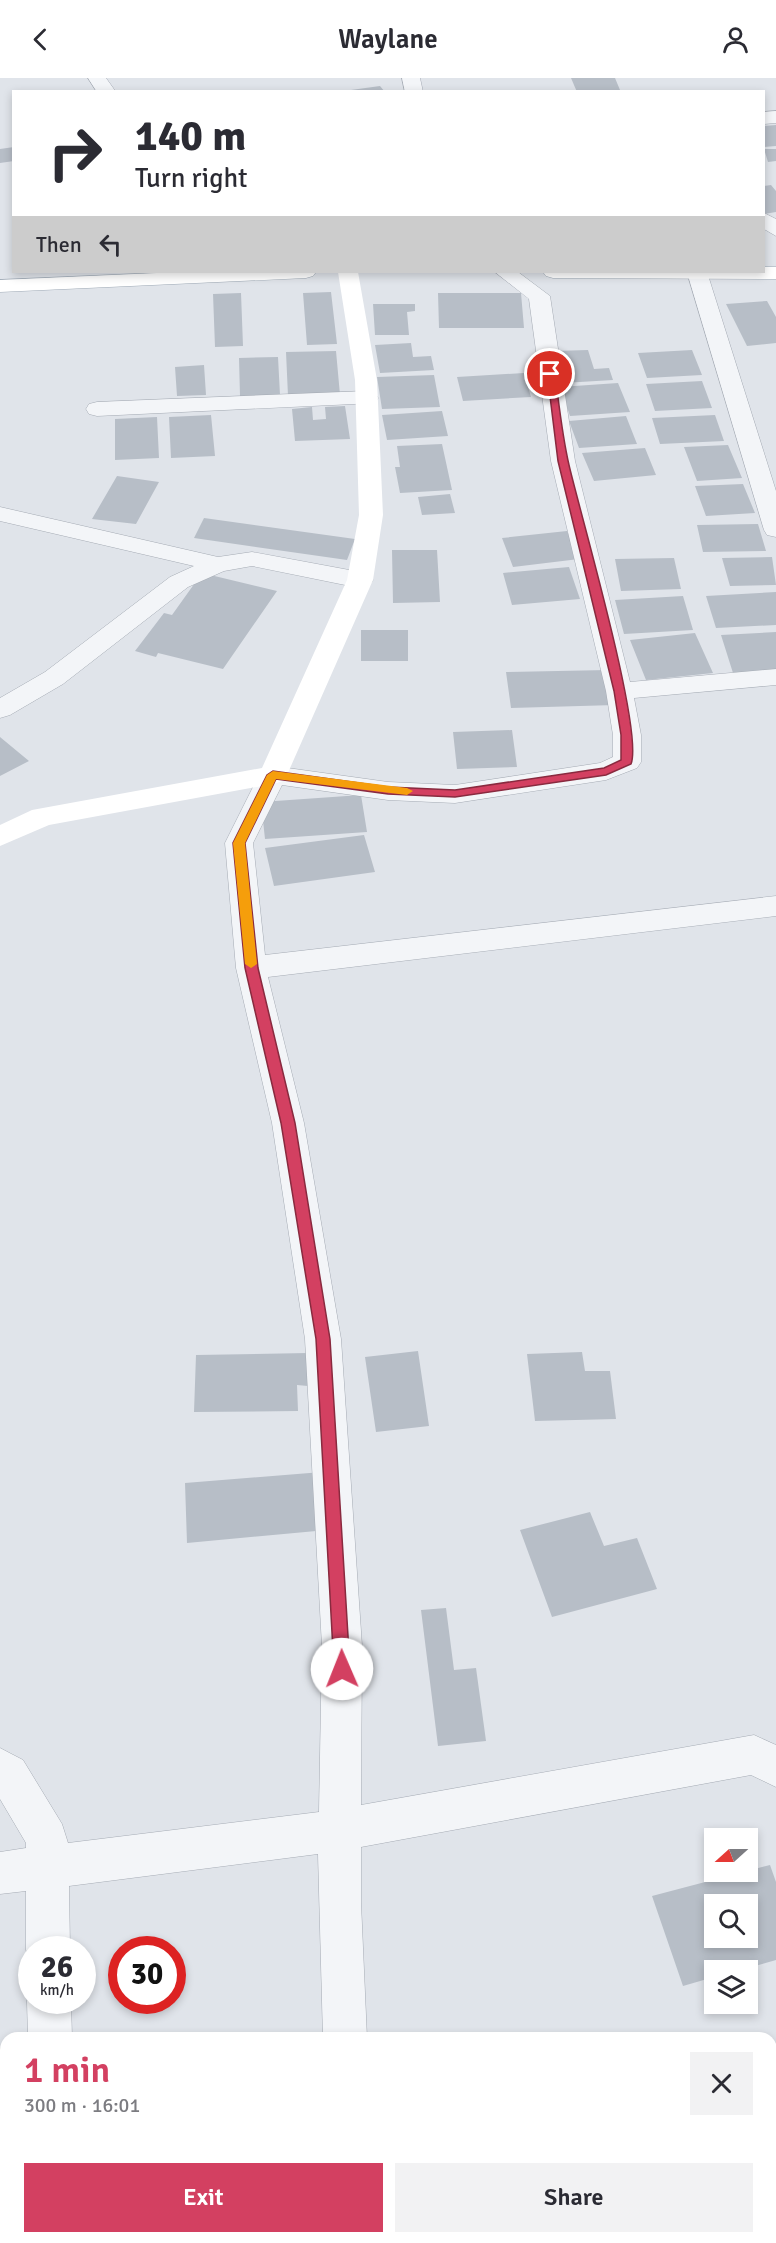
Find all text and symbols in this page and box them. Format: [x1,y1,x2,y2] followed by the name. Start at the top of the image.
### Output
[24,23,57,56] icon: back
[338,23,438,56] text: Waylane
[719,23,752,56] icon: person
[135,111,246,162] text: 140 m
[36,114,114,192] icon: right
[135,162,248,195] text: Turn right
[94,228,127,261] icon: left
[36,231,82,258] text: Then
[524,348,575,399] pin
[533,357,566,390] icon: arrive
[310,1637,374,1701] position arrow
[704,1828,758,1882] north arrow
[704,1828,758,2014] map controls
[704,1894,758,1948] button: search
[108,1936,186,2014] speed limit sign: 30
[41,1949,73,1986] text: 26
[704,1960,758,2014] button: layers
[40,1981,74,1999] text: km/h
[24,2048,110,2093] text: 1 min
[690,2052,753,2115] button: close
[24,2093,140,2118] text: 300 m · 16:01
[24,2163,383,2232] button: Exit
[395,2163,753,2232] button: Share

